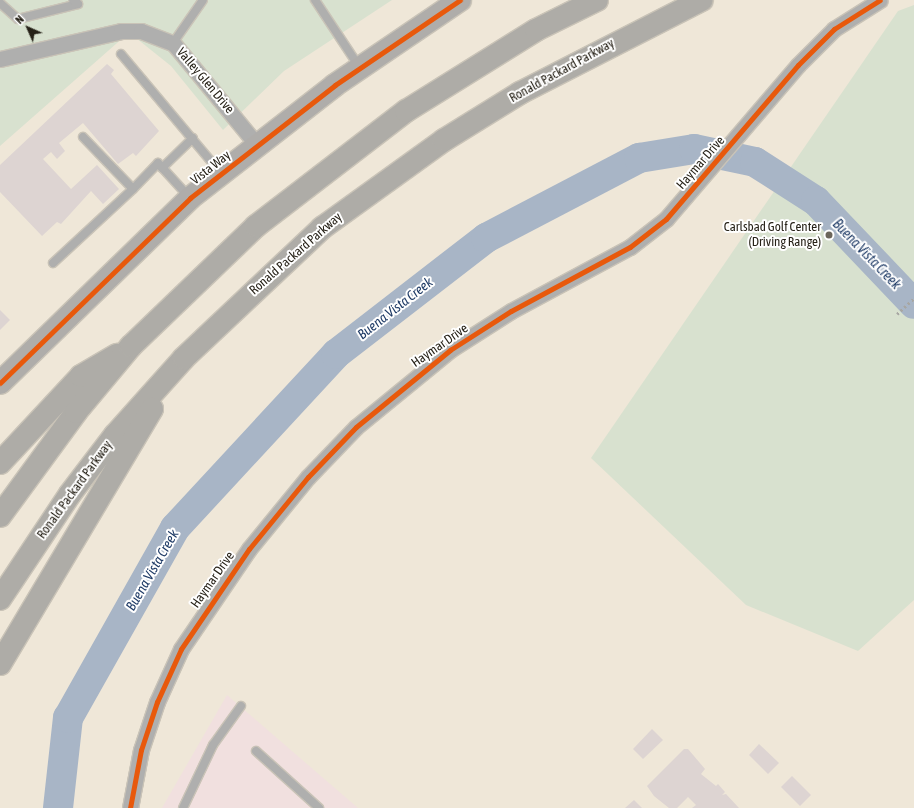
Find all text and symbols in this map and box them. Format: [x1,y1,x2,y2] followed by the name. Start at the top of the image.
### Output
[8,8,48,48] north arrow
[13,13,26,26] text: N
[507,36,617,106] street label: Ronald Packard Parkway
[173,45,237,117] street label: Valley Glen Drive
[674,133,728,193] street label: Haymar Drive
[188,148,234,188] street label: Vista Way
[247,210,345,298] street label: Ronald Packard Parkway
[829,215,905,293] water label: Buena Vista Creek
[724,220,821,251] place label: Carlsbad Golf Center (Driving Range)
[824,230,834,240] marker: Carlsbad Golf Center (Driving Range)
[354,273,436,343] water label: Buena Vista Creek
[409,321,471,371] street label: Haymar Drive
[34,438,116,542] street label: Ronald Packard Parkway
[122,526,182,614] water label: Buena Vista Creek
[188,549,238,611] street label: Haymar Drive

